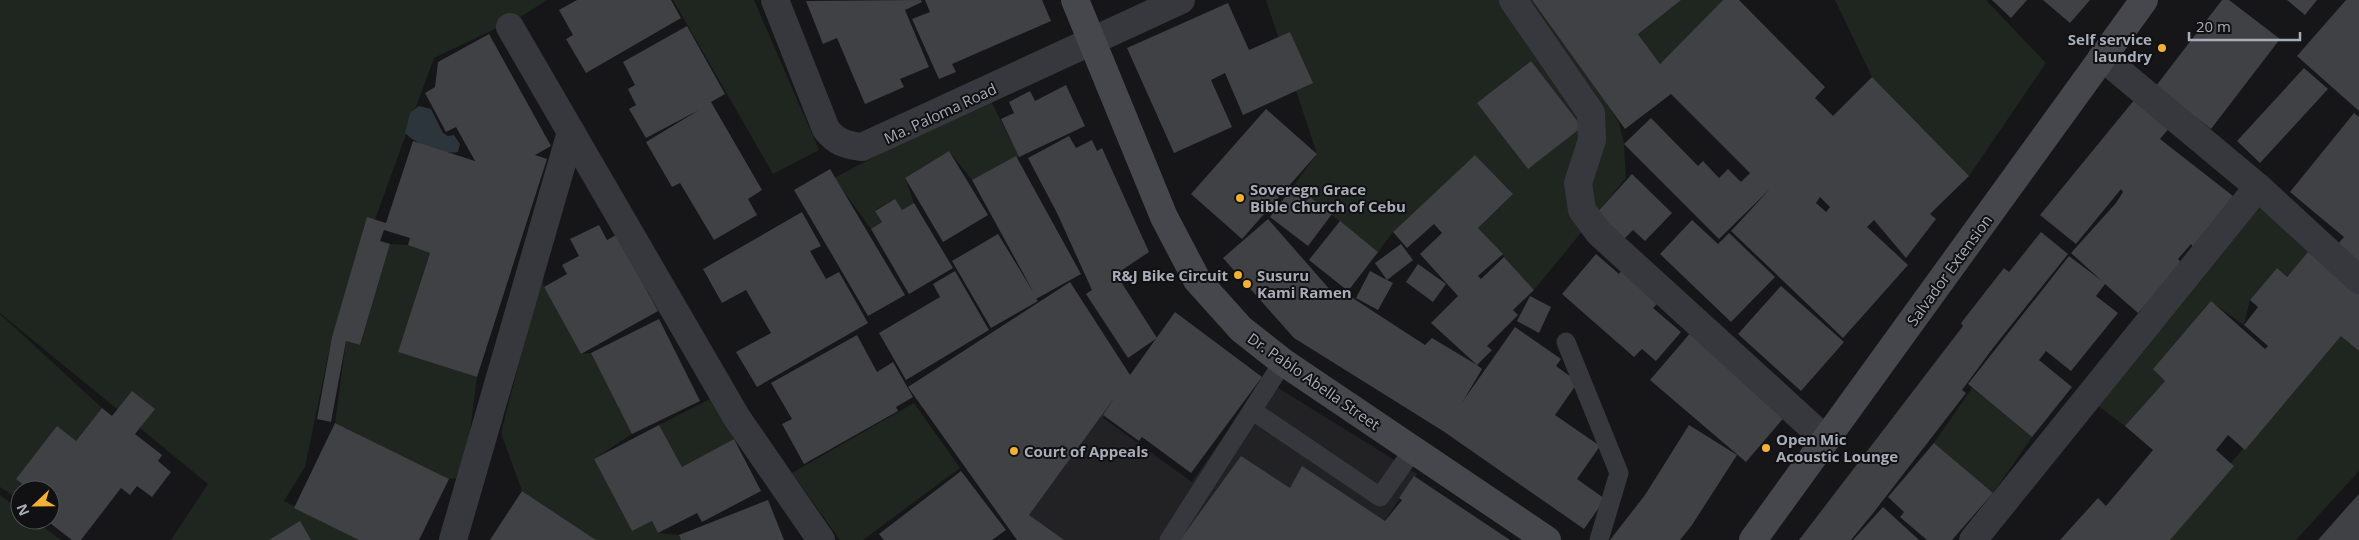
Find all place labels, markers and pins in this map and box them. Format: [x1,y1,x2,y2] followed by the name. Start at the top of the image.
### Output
[2068,29,2152,66] place label: Self service laundry
[2156,42,2168,54] marker: Self service laundry
[1250,179,1406,216] place label: Soveregn Grace Bible Church of Cebu
[1234,192,1246,204] marker: Soveregn Grace Bible Church of Cebu
[1112,265,1228,285] place label: R&J Bike Circuit
[1257,265,1352,302] place label: Susuru Kami Ramen
[1232,269,1244,281] marker: R&J Bike Circuit
[1241,278,1253,290] marker: Susuru Kami Ramen
[1776,429,1898,466] place label: Open Mic Acoustic Lounge
[1024,441,1148,461] place label: Court of Appeals
[1760,442,1772,454] marker: Open Mic Acoustic Lounge
[1008,445,1020,457] marker: Court of Appeals

